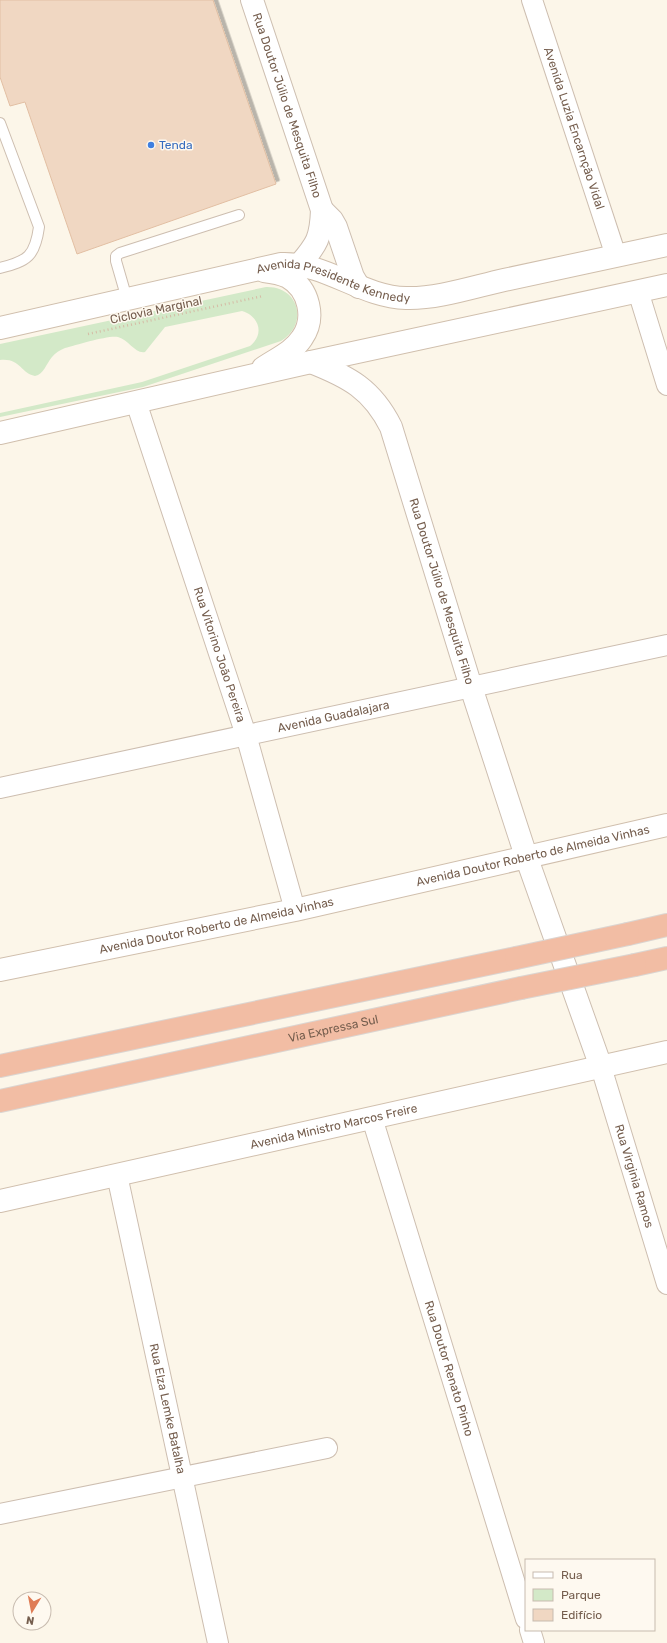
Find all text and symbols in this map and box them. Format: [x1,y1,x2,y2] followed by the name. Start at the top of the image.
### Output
[250,11,324,200] street label: Rua Doutor Júlio de Mesquita Filho
[541,45,607,211] street label: Avenida Luzia Encarnção Vidal
[159,138,193,152] place label: Tenda
[146,140,156,150] marker: Tenda
[255,257,411,305] street label: Avenida Presidente Kennedy
[109,293,203,327] street label: Ciclovia Marginal
[406,496,477,686] street label: Rua Doutor Júlio de Mesquita Filho
[191,585,248,724] street label: Rua Vitorino João Pereira
[276,698,391,735] street label: Avenida Guadalajara
[415,822,651,889] street label: Avenida Doutor Roberto de Almeida Vinhas
[98,894,335,957] street label: Avenida Doutor Roberto de Almeida Vinhas
[287,1012,380,1045] street label: Via Expressa Sul
[249,1101,419,1152] street label: Avenida Ministro Marcos Freire
[612,1123,657,1230] street label: Rua Virginia Ramos
[422,1299,476,1438] street label: Rua Doutor Renato Pinho
[147,1342,188,1475] street label: Rua Elza Lemke Batalha
[525,1559,655,1631] legend
[561,1568,583,1582] text: Rua
[561,1588,601,1602] text: Parque
[12,1591,52,1631] north arrow
[561,1608,602,1622] text: Edifício
[25,1613,35,1627] text: N

